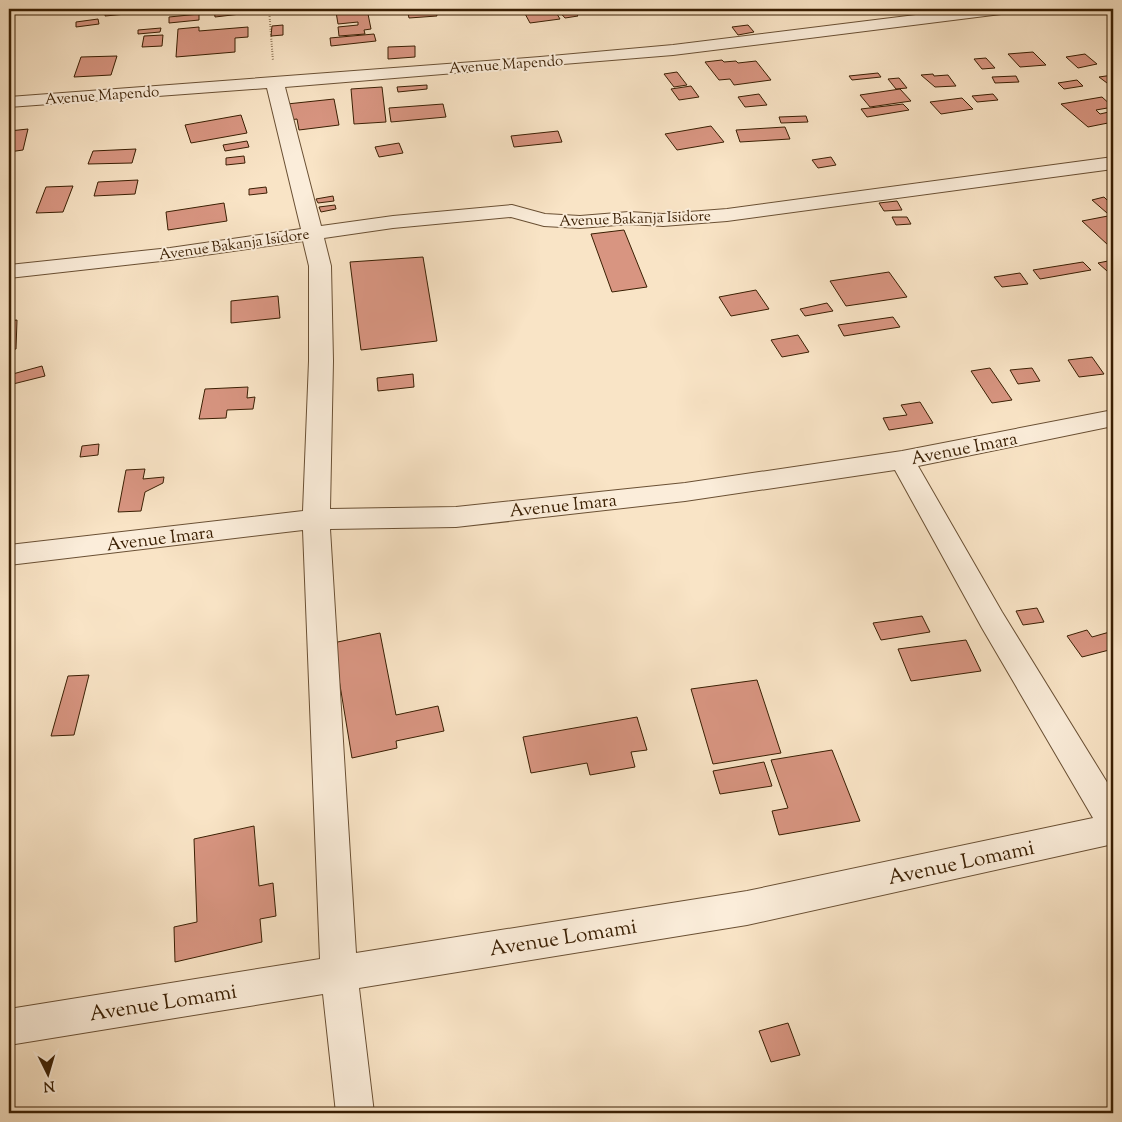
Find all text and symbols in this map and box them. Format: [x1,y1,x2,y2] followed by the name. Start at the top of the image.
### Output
[448,51,564,80] street label: Avenue Mapendo
[44,82,160,111] street label: Avenue Mapendo
[559,206,711,233] street label: Avenue Bakanja Isidore
[158,225,311,266] street label: Avenue Bakanja Isidore
[909,427,1020,473] street label: Avenue Imara
[508,488,618,526] street label: Avenue Imara
[105,521,215,559] street label: Avenue Imara
[885,834,1038,894] street label: Avenue Lomami
[487,912,639,965] street label: Avenue Lomami
[87,977,239,1030] street label: Avenue Lomami
[22,1050,72,1100] north arrow
[43,1075,55,1095] text: N

